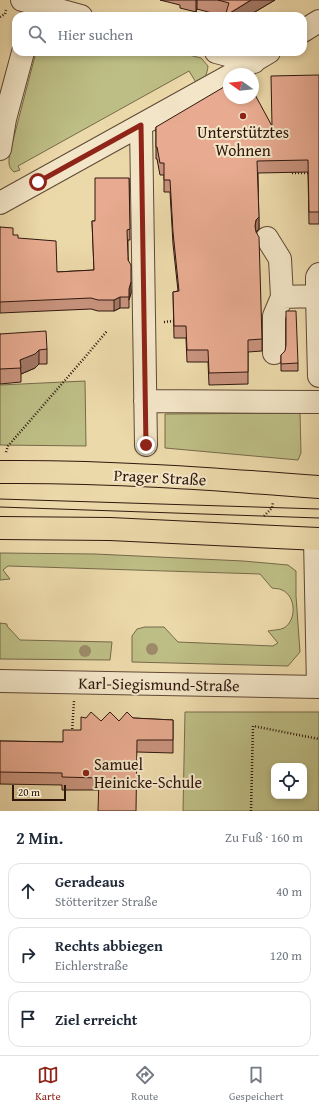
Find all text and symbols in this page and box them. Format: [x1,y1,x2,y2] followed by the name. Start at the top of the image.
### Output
[12,12,307,56] search box
[26,23,48,45] icon: search
[58,24,133,45] text: Hier suchen
[223,68,259,104] north arrow
[238,111,248,121] marker: Unterstütztes Wohnen
[197,120,289,162] place label: Unterstütztes Wohnen
[29,173,47,191] route start
[137,436,155,454] route end
[113,463,207,491] street label: Prager Straße
[78,671,240,697] street label: Karl-Siegismund-Straße
[94,752,202,794] place label: Samuel Heinicke-Schule
[271,763,307,799] map controls
[271,763,307,799] button: locate
[81,768,91,778] marker: Samuel Heinicke-Schule
[12,783,66,802] scale bar
[18,784,40,800] text: 20 m
[16,825,63,850] text: 2 Min.
[225,828,303,847] text: Zu Fuß · 160 m
[55,871,125,892] text: Geradeaus
[17,880,39,902] icon: ahead
[276,882,302,901] text: 40 m
[55,892,158,911] text: Stötteritzer Straße
[55,935,163,956] text: Rechts abbiegen
[17,944,39,966] icon: right
[270,946,302,965] text: 120 m
[55,956,128,975] text: Eichlerstraße
[17,1008,39,1030] icon: arrive
[55,1009,137,1030] text: Ziel erreicht
[35,1064,61,1104] tab: Karte
[131,1064,158,1104] tab: Route
[229,1064,284,1104] tab: Gespeichert

